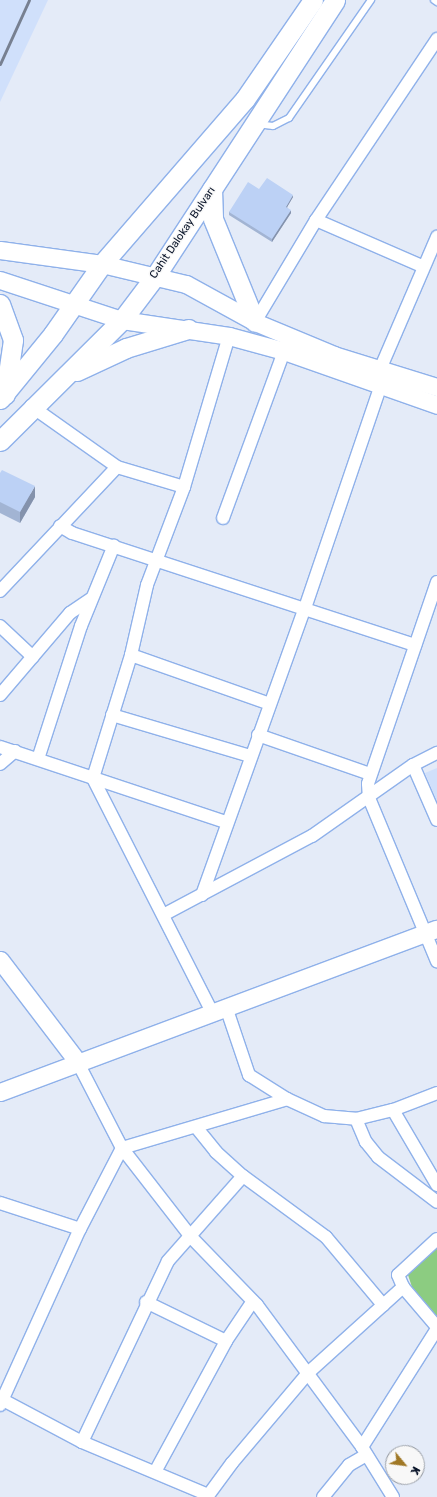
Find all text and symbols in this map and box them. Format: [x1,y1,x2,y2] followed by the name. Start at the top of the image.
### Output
[147,184,219,282] street label: Cahit Dalokay Bulvarı
[385,1445,425,1485] north arrow
[408,1464,423,1477] text: K

